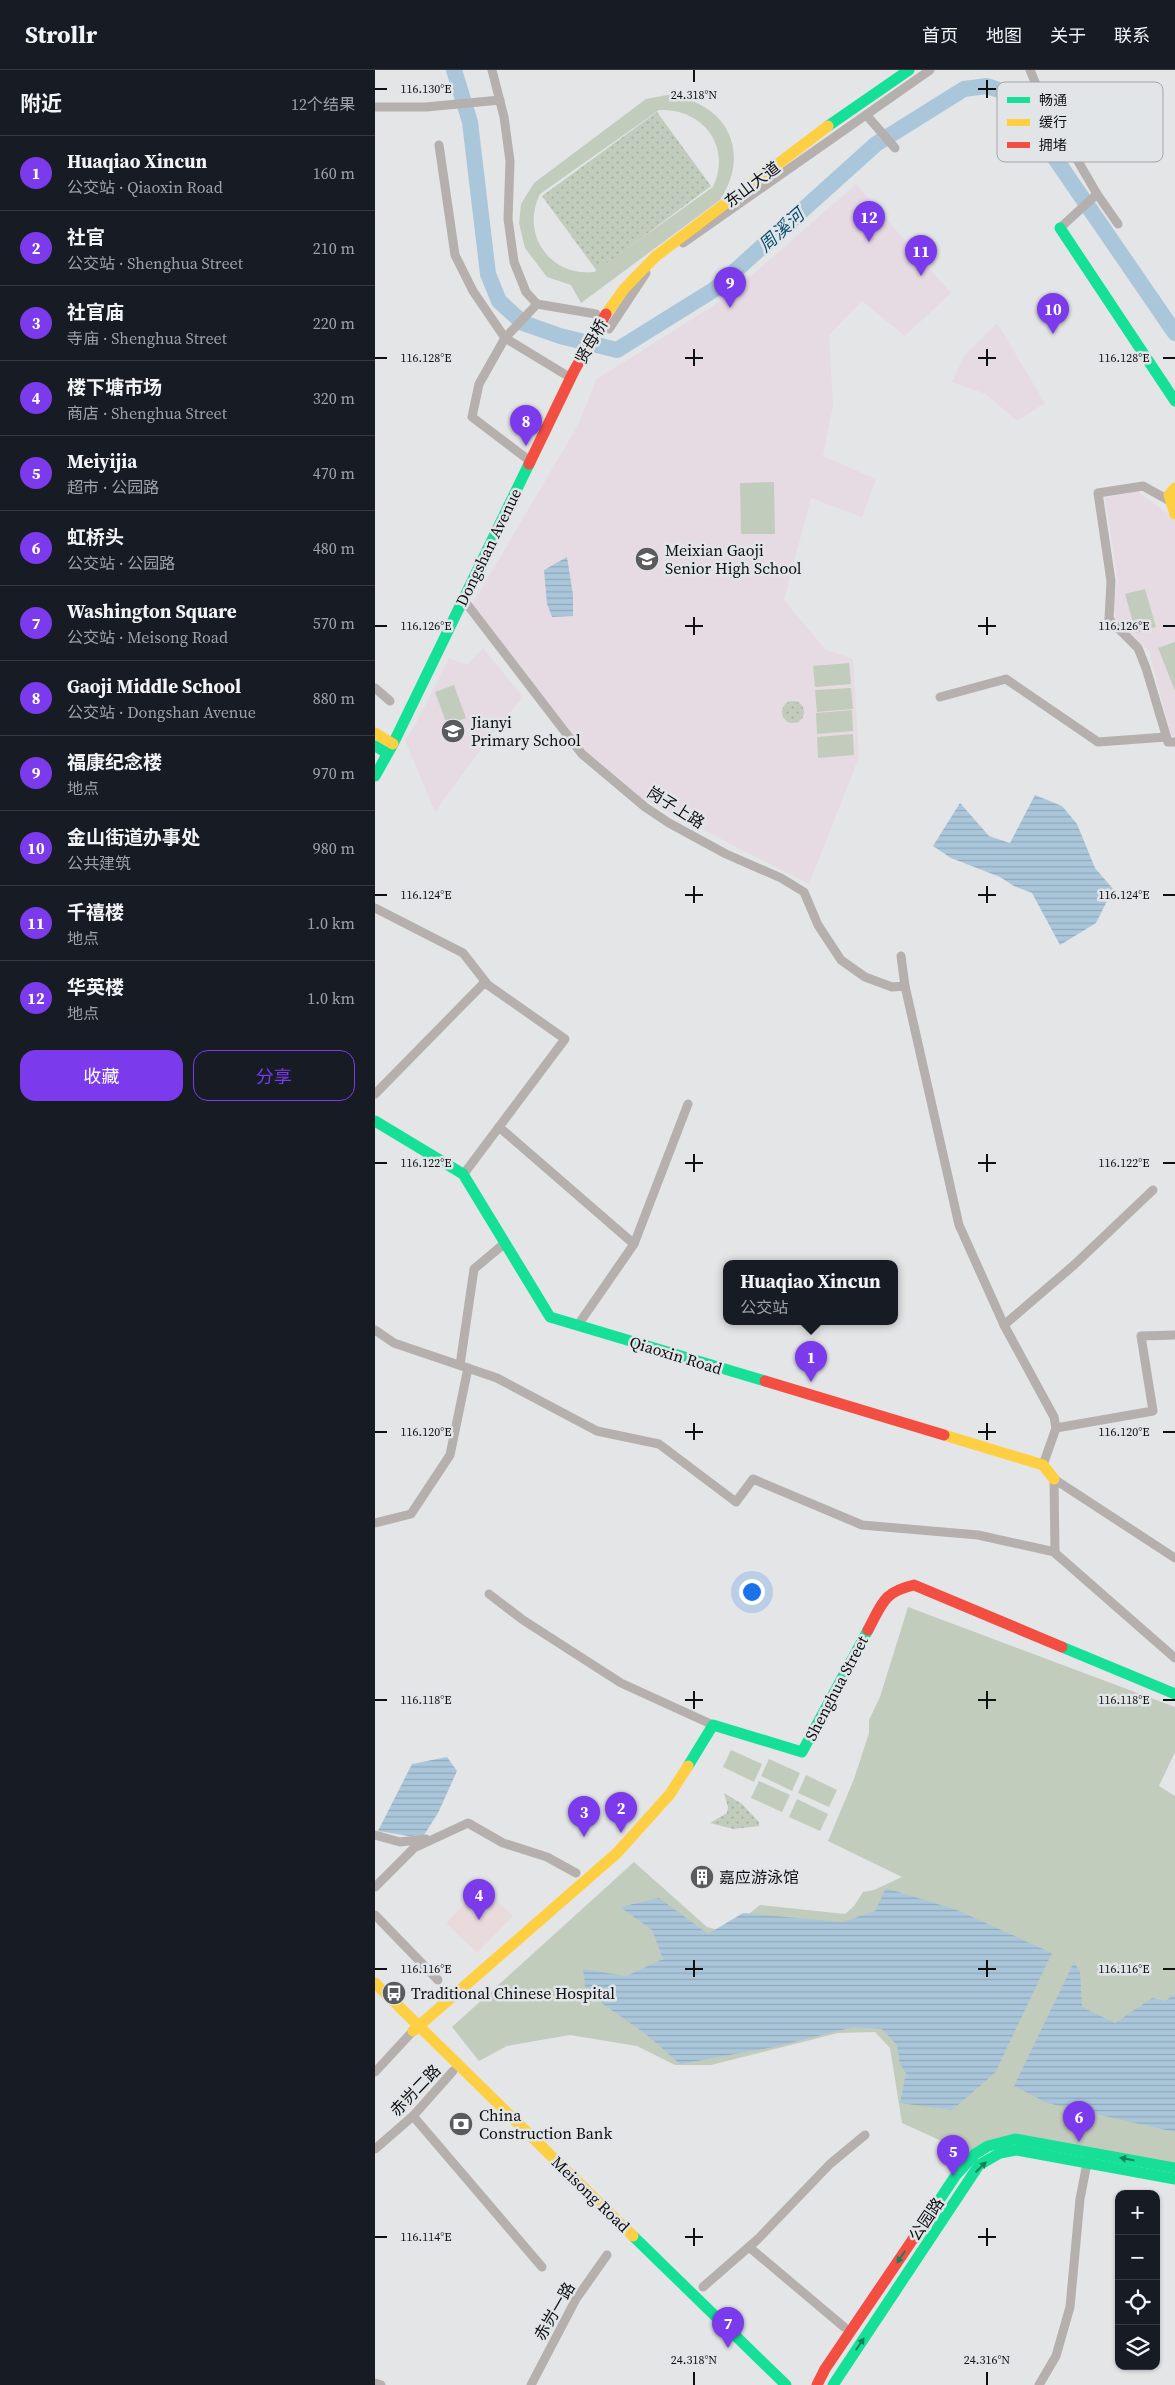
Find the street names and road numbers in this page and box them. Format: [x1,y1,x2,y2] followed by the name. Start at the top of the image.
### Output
[720,156,784,212] street label: 东山大道
[570,315,612,367] street label: 贤母桥
[450,484,526,610] street label: Dongshan Avenue
[643,781,709,833] street label: 岗子上路
[627,1331,725,1379] street label: Qiaoxin Road
[799,1631,873,1744] street label: Shenghua Street
[385,2059,445,2121] street label: 赤岃二路
[547,2151,635,2237] street label: Meisong Road
[903,2193,949,2245] street label: 公园路
[528,2278,580,2344] street label: 赤岃一路

